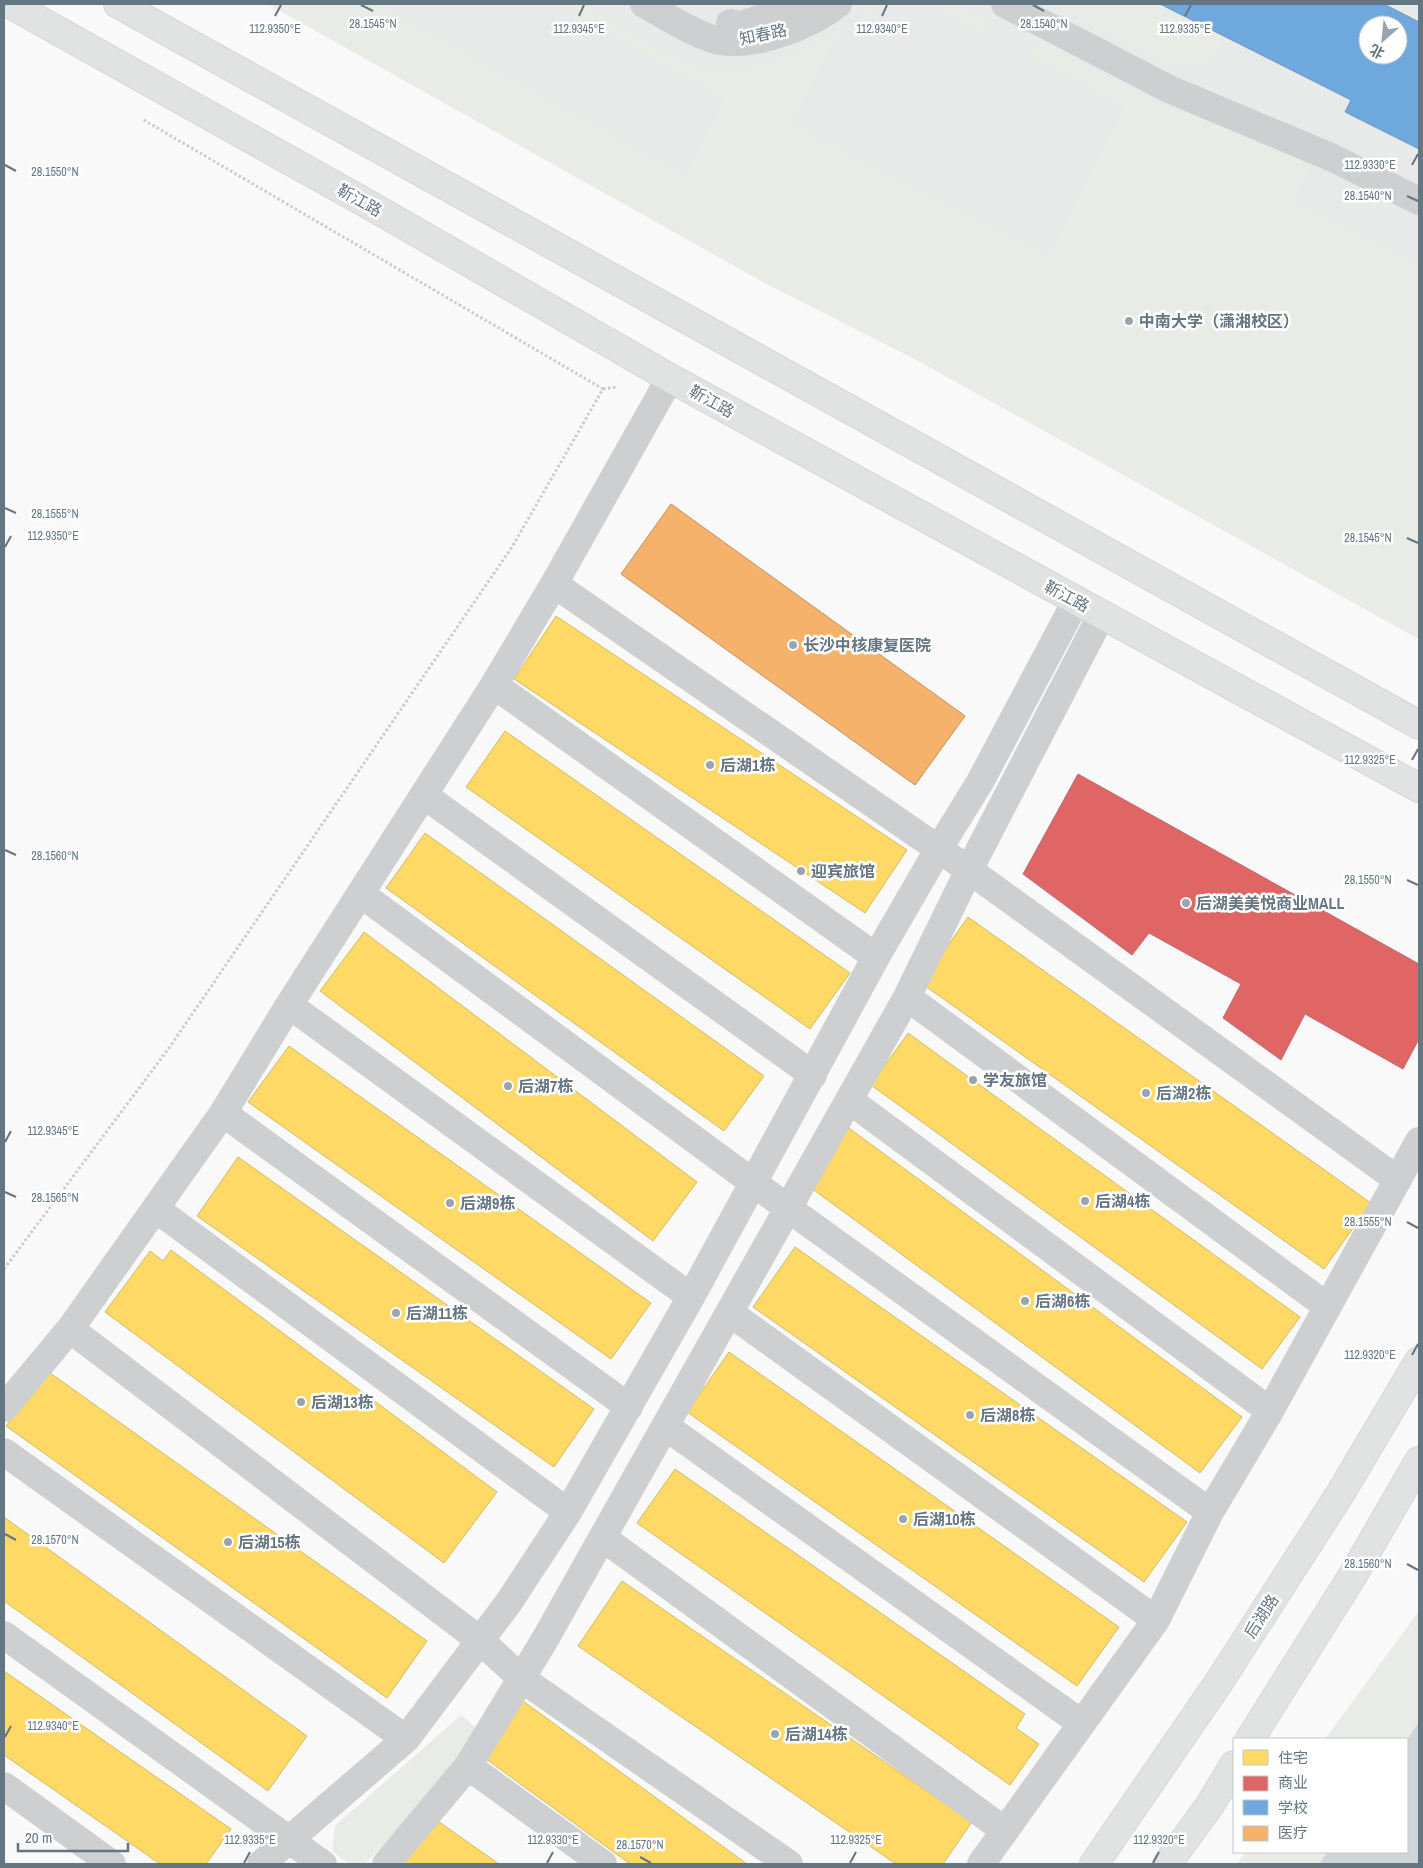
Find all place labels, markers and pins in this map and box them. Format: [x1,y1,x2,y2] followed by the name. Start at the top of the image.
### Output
[1139,310,1299,332] place label: 中南大学（潇湘校区）
[1123,315,1135,327] marker: 中南大学（潇湘校区）
[803,634,931,656] place label: 长沙中核康复医院
[787,639,799,651] marker: 长沙中核康复医院
[720,754,775,776] place label: 后湖1栋
[704,759,716,771] marker: 后湖1栋
[811,860,875,882] place label: 迎宾旅馆
[795,865,807,877] marker: 迎宾旅馆
[1196,892,1344,914] place label: 后湖美美悦商业MALL
[1180,897,1192,909] marker: 后湖美美悦商业MALL
[983,1069,1047,1091] place label: 学友旅馆
[967,1074,979,1086] marker: 学友旅馆
[518,1075,573,1097] place label: 后湖7栋
[502,1080,514,1092] marker: 后湖7栋
[1156,1082,1211,1104] place label: 后湖2栋
[1140,1087,1152,1099] marker: 后湖2栋
[1095,1190,1150,1212] place label: 后湖4栋
[460,1192,515,1214] place label: 后湖9栋
[1079,1195,1091,1207] marker: 后湖4栋
[444,1197,456,1209] marker: 后湖9栋
[1035,1290,1090,1312] place label: 后湖6栋
[1019,1295,1031,1307] marker: 后湖6栋
[406,1302,468,1324] place label: 后湖11栋
[390,1307,402,1319] marker: 后湖11栋
[311,1391,374,1413] place label: 后湖13栋
[295,1396,307,1408] marker: 后湖13栋
[980,1404,1035,1426] place label: 后湖8栋
[964,1409,976,1421] marker: 后湖8栋
[913,1508,976,1530] place label: 后湖10栋
[897,1513,909,1525] marker: 后湖10栋
[238,1531,301,1553] place label: 后湖15栋
[222,1536,234,1548] marker: 后湖15栋
[785,1723,848,1745] place label: 后湖14栋
[769,1728,781,1740] marker: 后湖14栋

